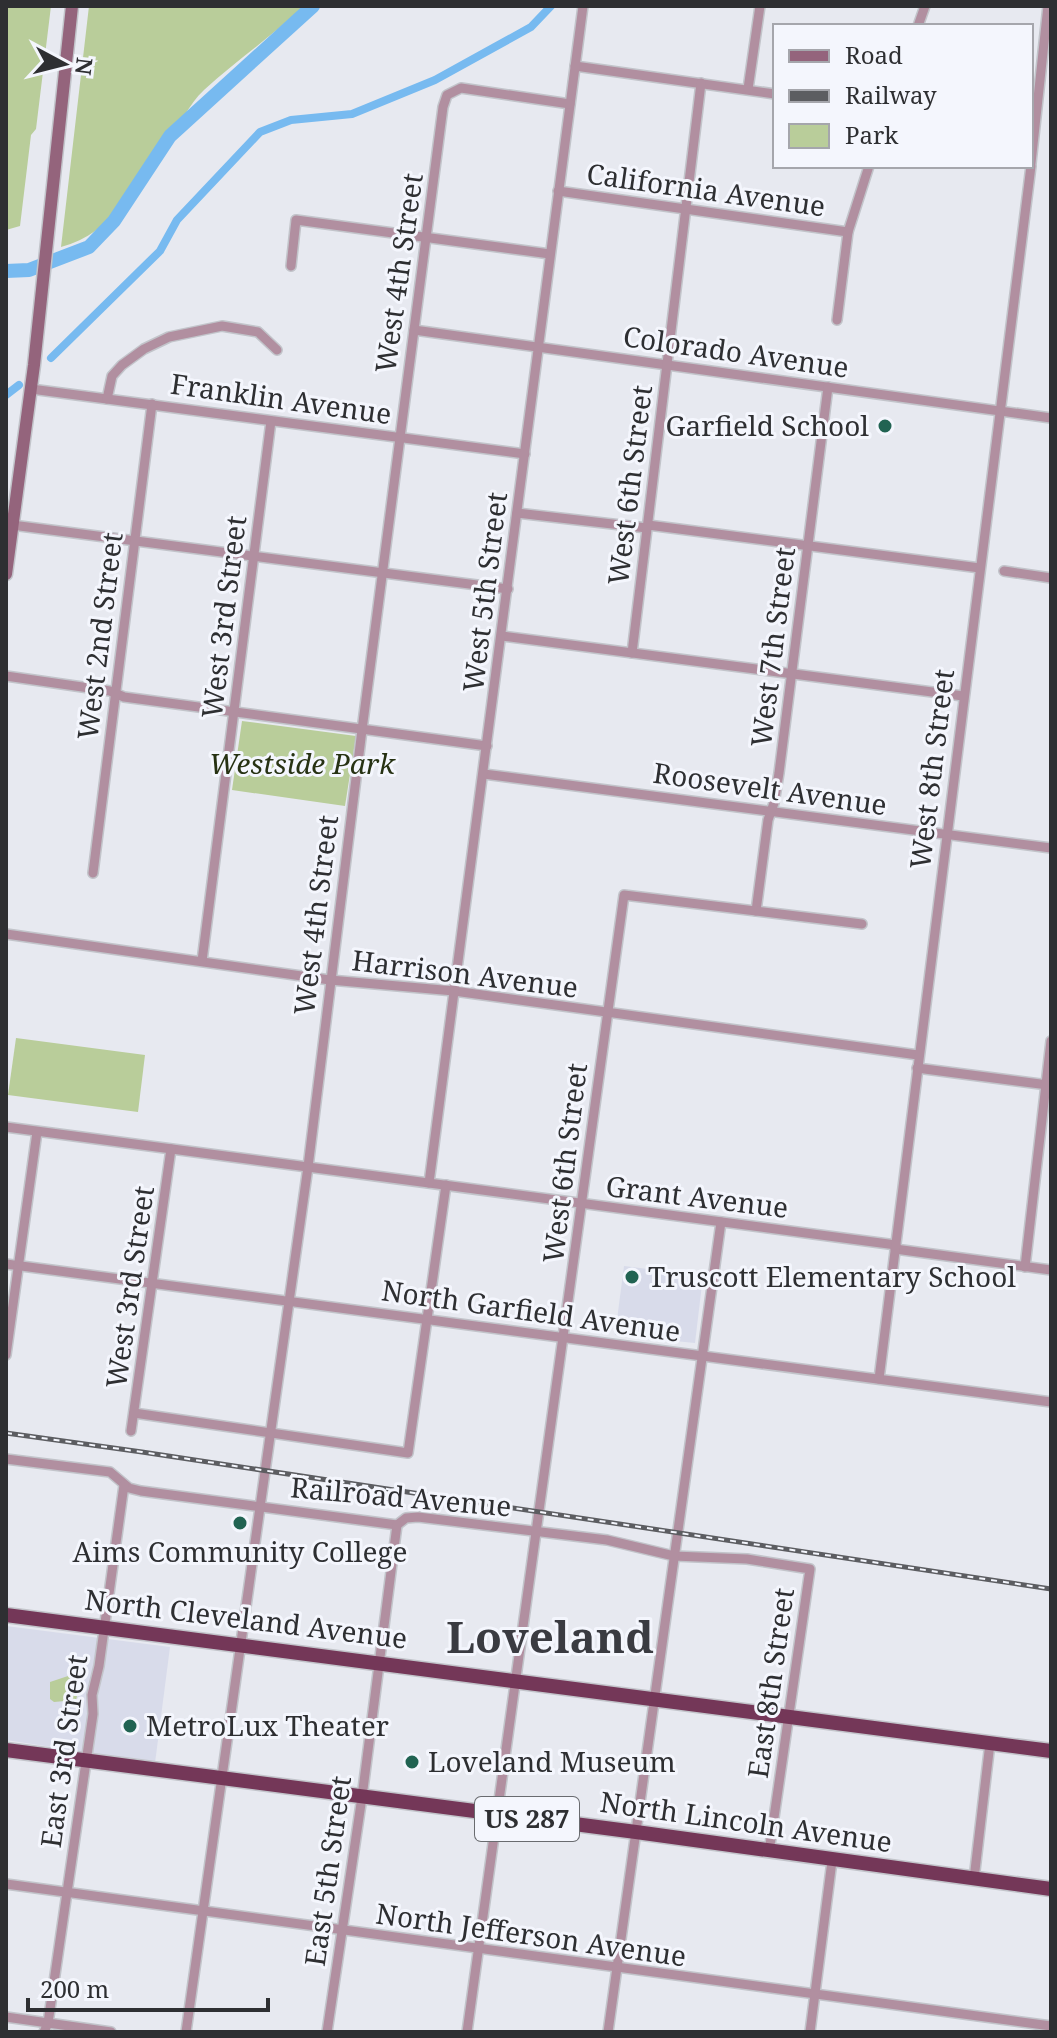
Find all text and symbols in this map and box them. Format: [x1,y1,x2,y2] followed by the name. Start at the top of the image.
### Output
[24,24,104,104] north arrow
[773,24,1033,168] legend
[845,38,903,71] text: Road
[69,56,101,77] text: N
[845,78,937,111] text: Railway
[845,118,899,151] text: Park
[584,153,828,225] street label: California Avenue
[365,171,431,375] street label: West 4th Street
[621,316,851,386] street label: Colorado Avenue
[168,364,394,432] street label: Franklin Avenue
[598,383,660,587] street label: West 6th Street
[666,406,869,444] place label: Garfield School
[876,417,894,435] marker: Garfield School
[453,490,515,694] street label: West 5th Street
[192,513,254,720] street label: West 3rd Street
[67,530,131,742] street label: West 2nd Street
[741,545,803,749] street label: West 7th Street
[900,667,962,871] street label: West 8th Street
[209,744,396,782] park label: Westside Park
[651,753,889,823] street label: Roosevelt Avenue
[284,813,346,1017] street label: West 4th Street
[350,940,580,1006] street label: Harrison Avenue
[533,1061,595,1265] street label: West 6th Street
[604,1166,791,1226] street label: Grant Avenue
[96,1183,162,1390] street label: West 3rd Street
[648,1257,1016,1295] place label: Truscott Elementary School
[623,1268,641,1286] marker: Truscott Elementary School
[379,1270,683,1350] street label: North Garfield Avenue
[289,1467,513,1525] street label: Railroad Avenue
[231,1514,249,1532] marker: Aims Community College
[73,1532,407,1570] place label: Aims Community College
[83,1579,410,1657] street label: North Cleveland Avenue
[738,1585,802,1780] street label: East 8th Street
[446,1606,654,1666] district label: Loveland
[31,1652,95,1850] street label: East 3rd Street
[146,1706,389,1744] place label: MetroLux Theater
[121,1717,139,1735] marker: MetroLux Theater
[428,1742,676,1780] place label: Loveland Museum
[403,1753,421,1771] marker: Loveland Museum
[295,1773,359,1968] street label: East 5th Street
[598,1782,894,1860] street label: North Lincoln Avenue
[475,1797,579,1841] road number: US 287
[374,1893,689,1975] street label: North Jefferson Avenue
[28,1962,268,2012] scale bar
[40,1972,109,2005] text: 200 m

